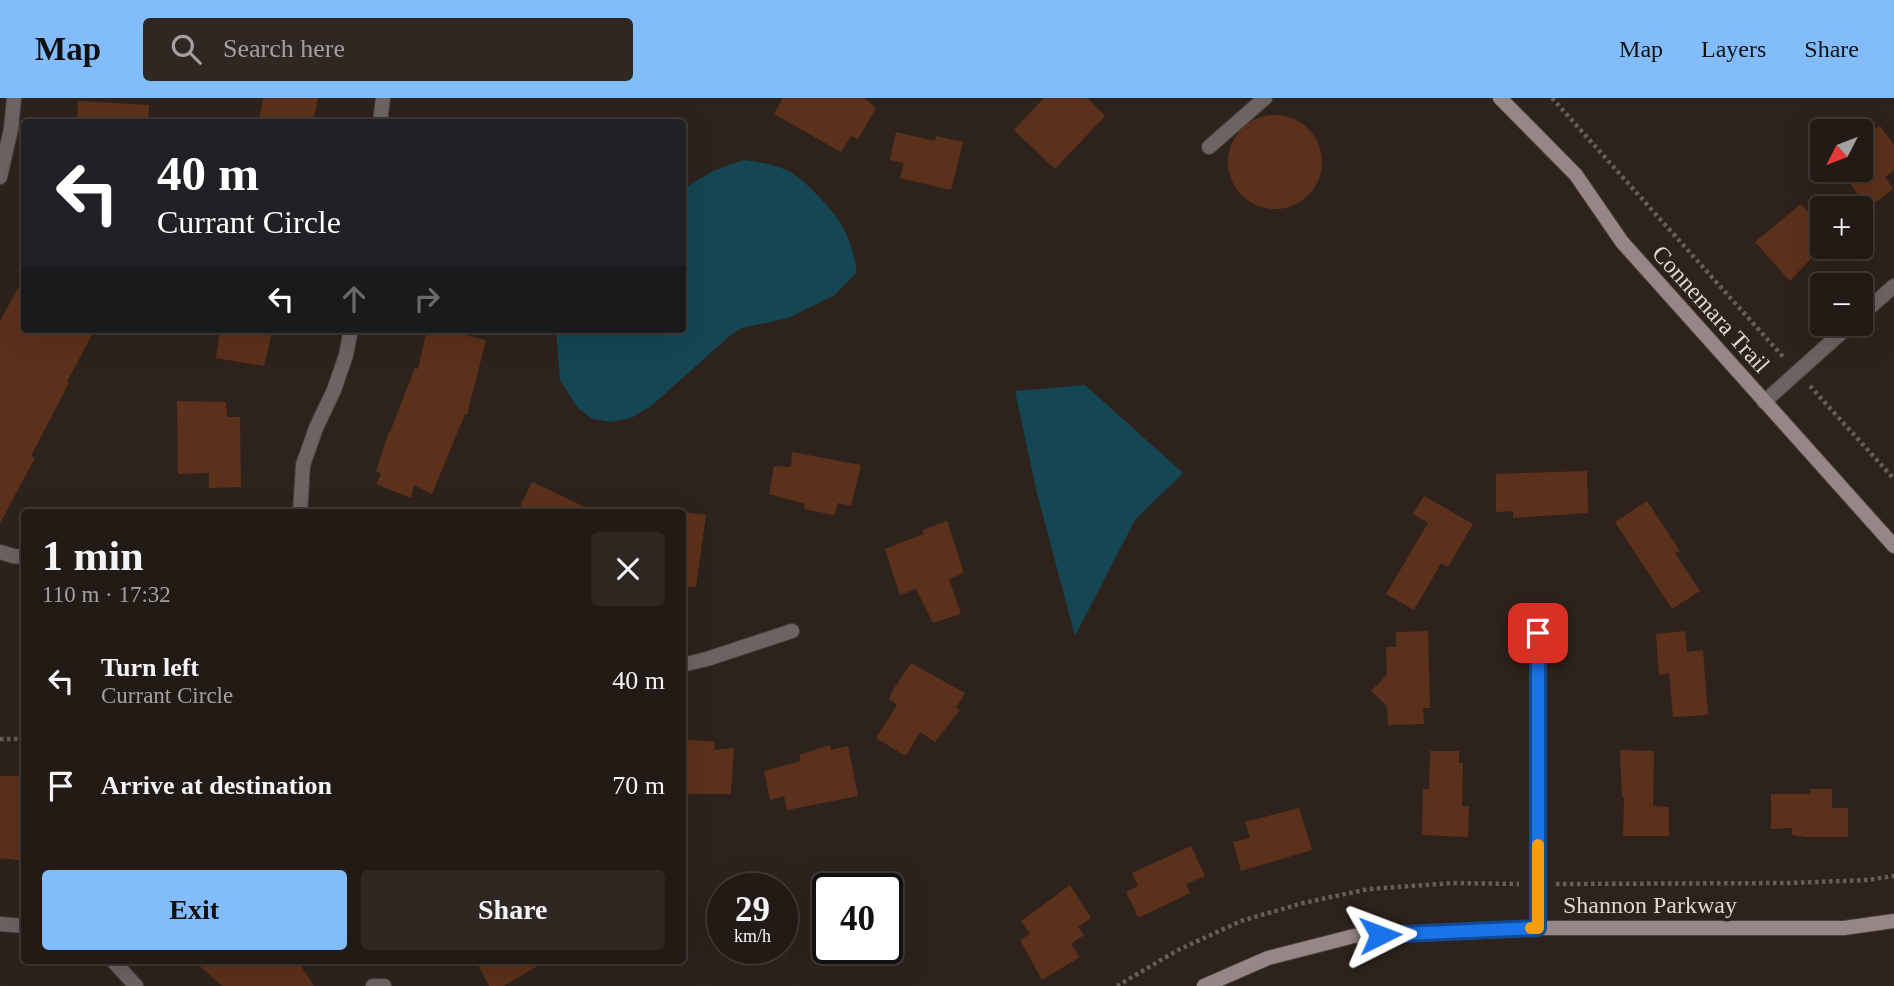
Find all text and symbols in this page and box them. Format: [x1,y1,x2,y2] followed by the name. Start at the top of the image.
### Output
[143,18,633,81] search box
[167,30,205,68] icon: search
[35,31,101,67] text: Map
[223,34,345,63] text: Search here
[1619,36,1663,62] text: Map
[1701,36,1766,62] text: Layers
[1804,36,1859,62] text: Share
[1810,119,1872,182] north arrow
[1810,119,1873,336] map controls
[157,146,259,201] text: 40 m
[42,147,133,238] icon: left
[1810,196,1873,259] button: +
[157,204,341,240] text: Currant Circle
[1647,240,1775,378] street label: Connemara Trail
[1810,273,1873,336] button: −
[262,280,300,318] icon: left
[335,280,373,318] icon: ahead
[408,280,446,318] icon: right
[591,532,665,606] button: close
[42,533,144,579] text: 1 min
[42,582,171,607] text: 110 m · 17:32
[1508,603,1568,663] pin
[1519,614,1557,652] icon: arrive
[101,653,199,682] text: Turn left
[42,662,80,700] icon: left
[612,666,665,695] text: 40 m
[101,683,233,708] text: Currant Circle
[42,767,80,805] icon: arrive
[101,771,332,800] text: Arrive at destination
[612,771,665,800] text: 70 m
[42,870,347,950] button: Exit
[361,870,665,950] button: Share
[812,873,903,964] speed limit sign: 40
[735,890,770,929] text: 29
[1563,892,1737,918] street label: Shannon Parkway
[1343,898,1417,972] position arrow
[734,926,771,946] text: km/h

